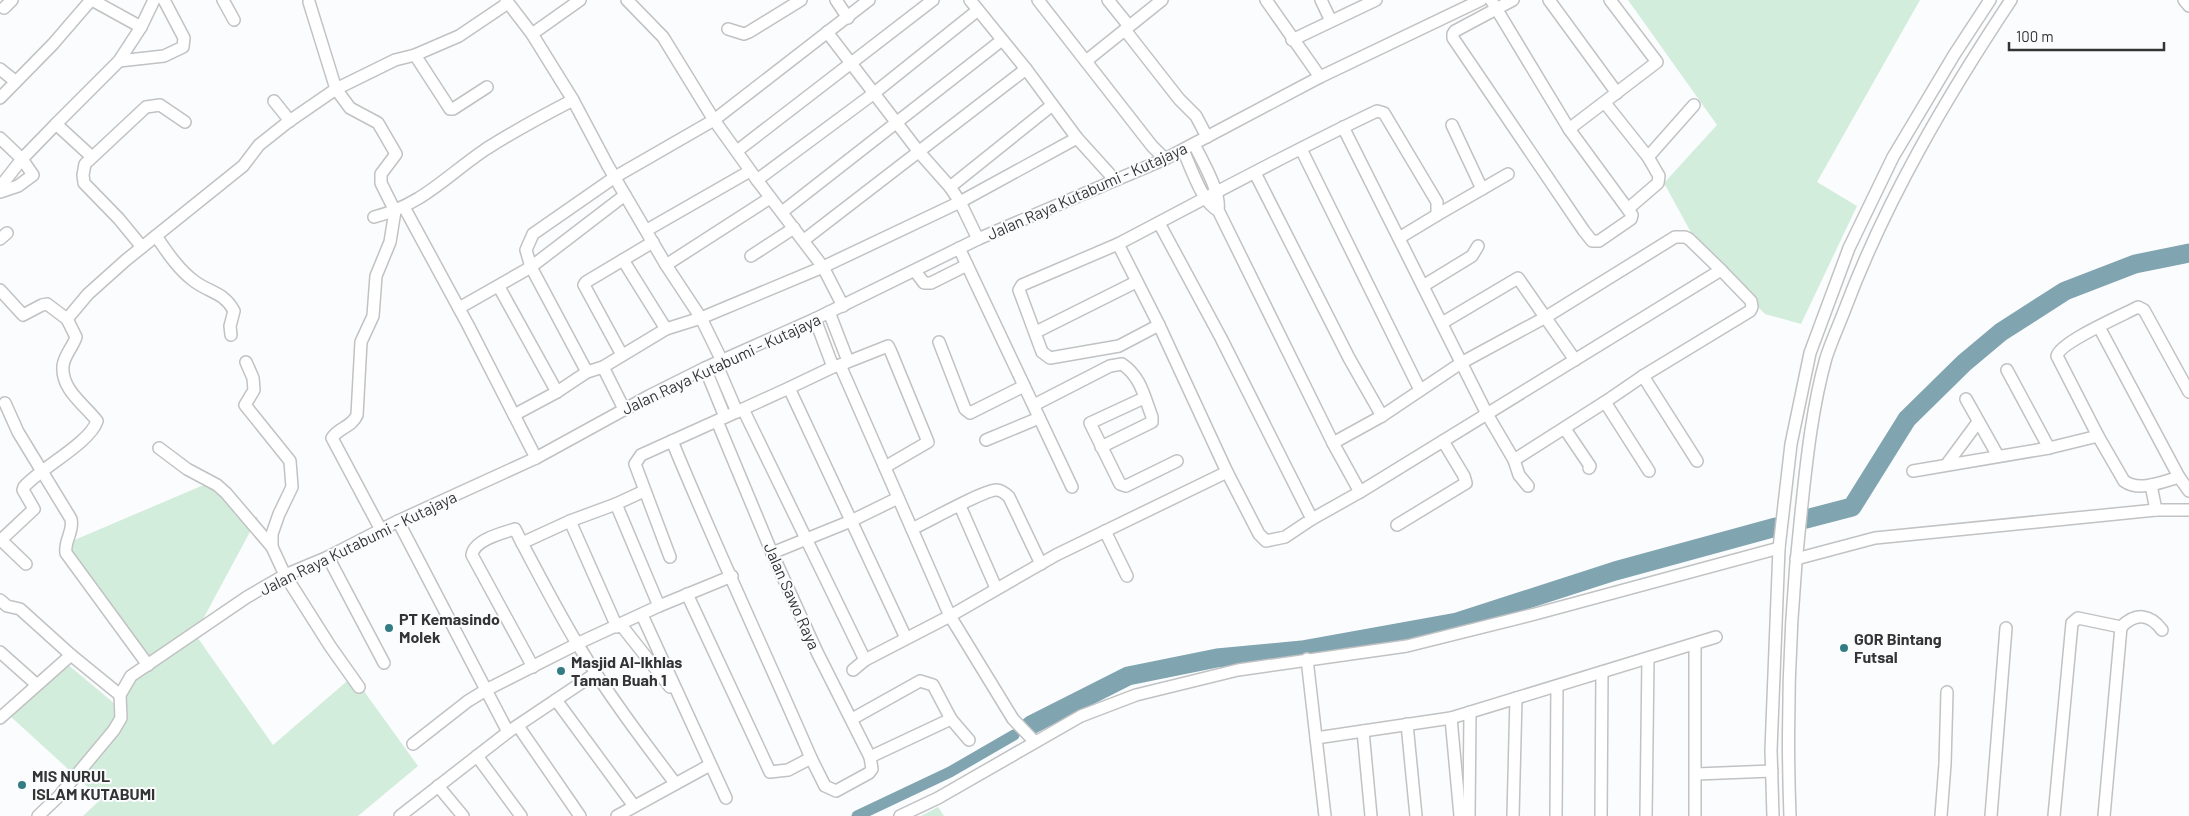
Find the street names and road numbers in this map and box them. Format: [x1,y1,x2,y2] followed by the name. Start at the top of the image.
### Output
[984,138,1190,243] street label: Jalan Raya Kutabumi - Kutajaya
[618,309,823,418] street label: Jalan Raya Kutabumi - Kutajaya
[256,486,459,599] street label: Jalan Raya Kutabumi - Kutajaya
[760,539,825,652] street label: Jalan Sawo Raya

